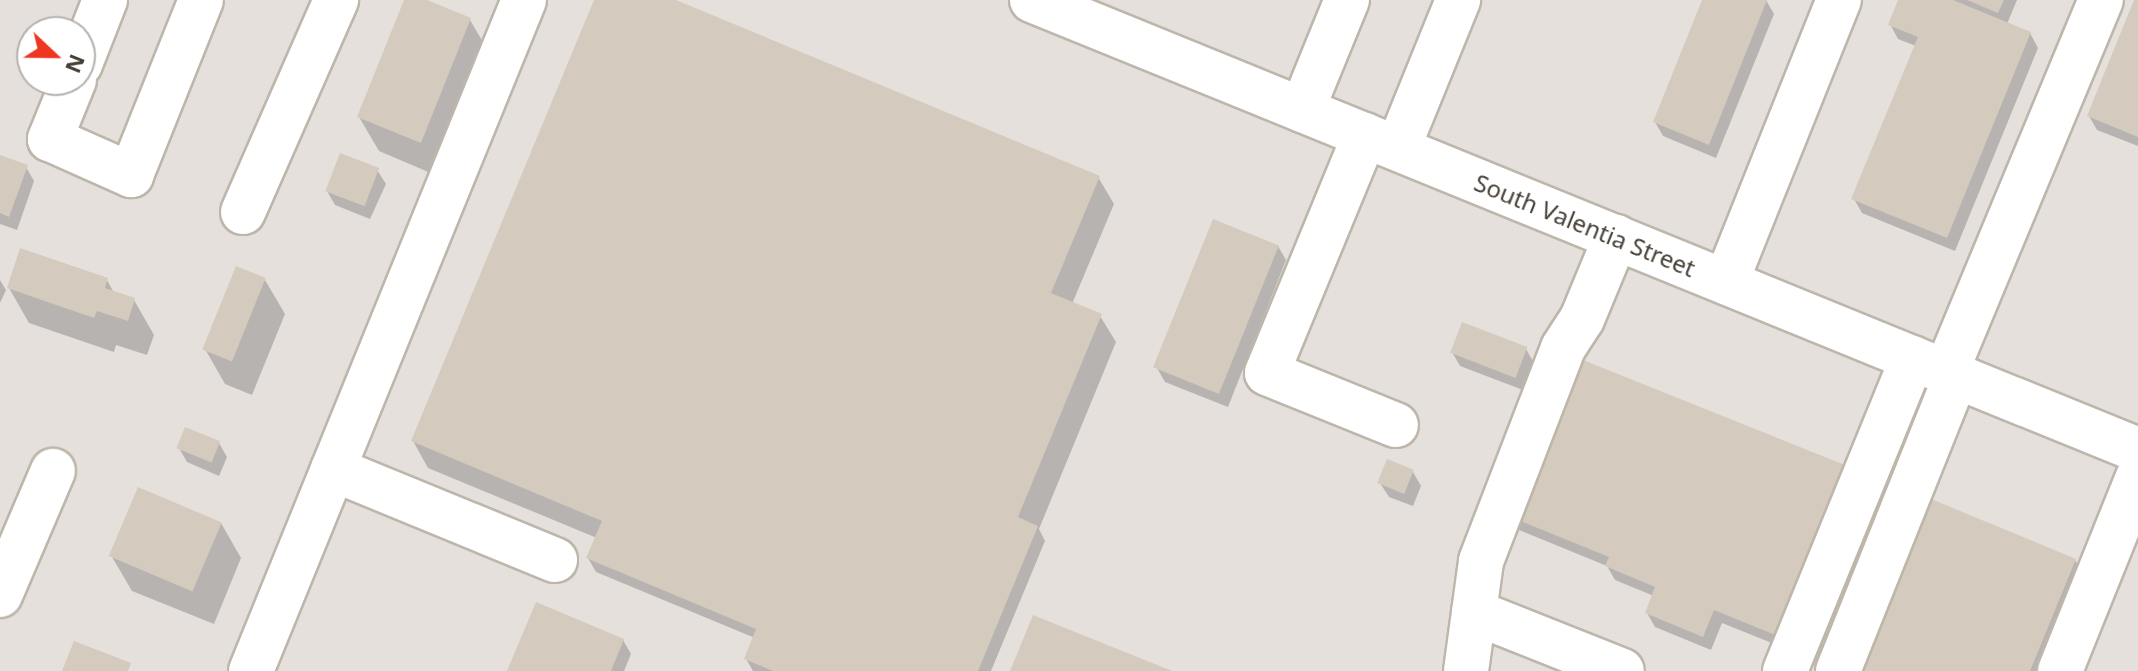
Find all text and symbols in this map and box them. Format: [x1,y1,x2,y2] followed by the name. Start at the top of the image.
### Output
[16,16,96,96] north arrow
[59,50,94,78] text: N
[1470,167,1700,283] street label: South Valentia Street

